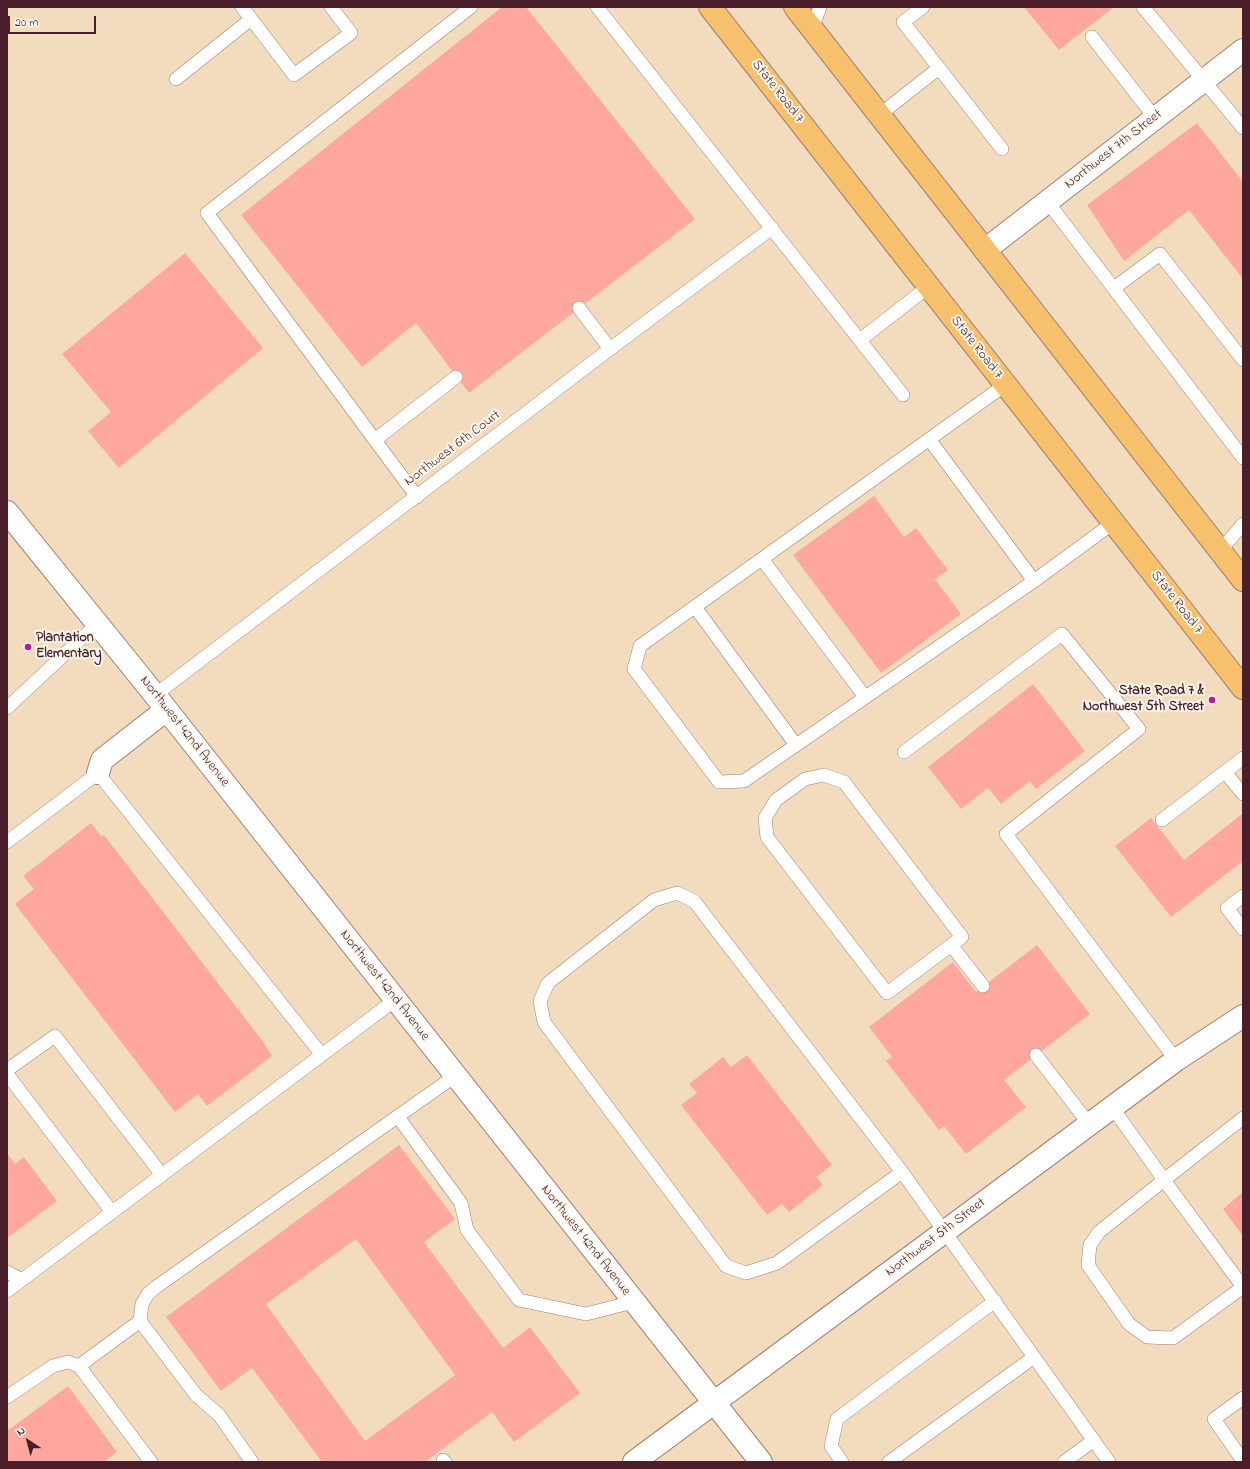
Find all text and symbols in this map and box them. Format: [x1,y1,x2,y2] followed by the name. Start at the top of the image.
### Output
[10,8,98,34] scale bar
[15,14,38,32] text: 20 m
[747,57,807,127] street label: State Road 7
[1062,107,1166,193] street label: Northwest 7th Street
[946,313,1006,383] street label: State Road 7
[402,407,504,491] street label: Northwest 6th Court
[1146,568,1206,638] street label: State Road 7
[36,631,102,664] place label: Plantation Elementary
[23,642,33,652] marker: Plantation Elementary
[135,673,233,791] street label: Northwest 42nd Avenue
[1083,684,1204,716] place label: State Road 7 & Northwest 5th Street
[1207,695,1217,705] marker: State Road 7 & Northwest 5th Street
[335,927,433,1045] street label: Northwest 42nd Avenue
[536,1182,634,1300] street label: Northwest 42nd Avenue
[882,1195,990,1281] street label: Northwest 5th Street
[8,1421,48,1461] north arrow
[13,1423,29,1440] text: N

